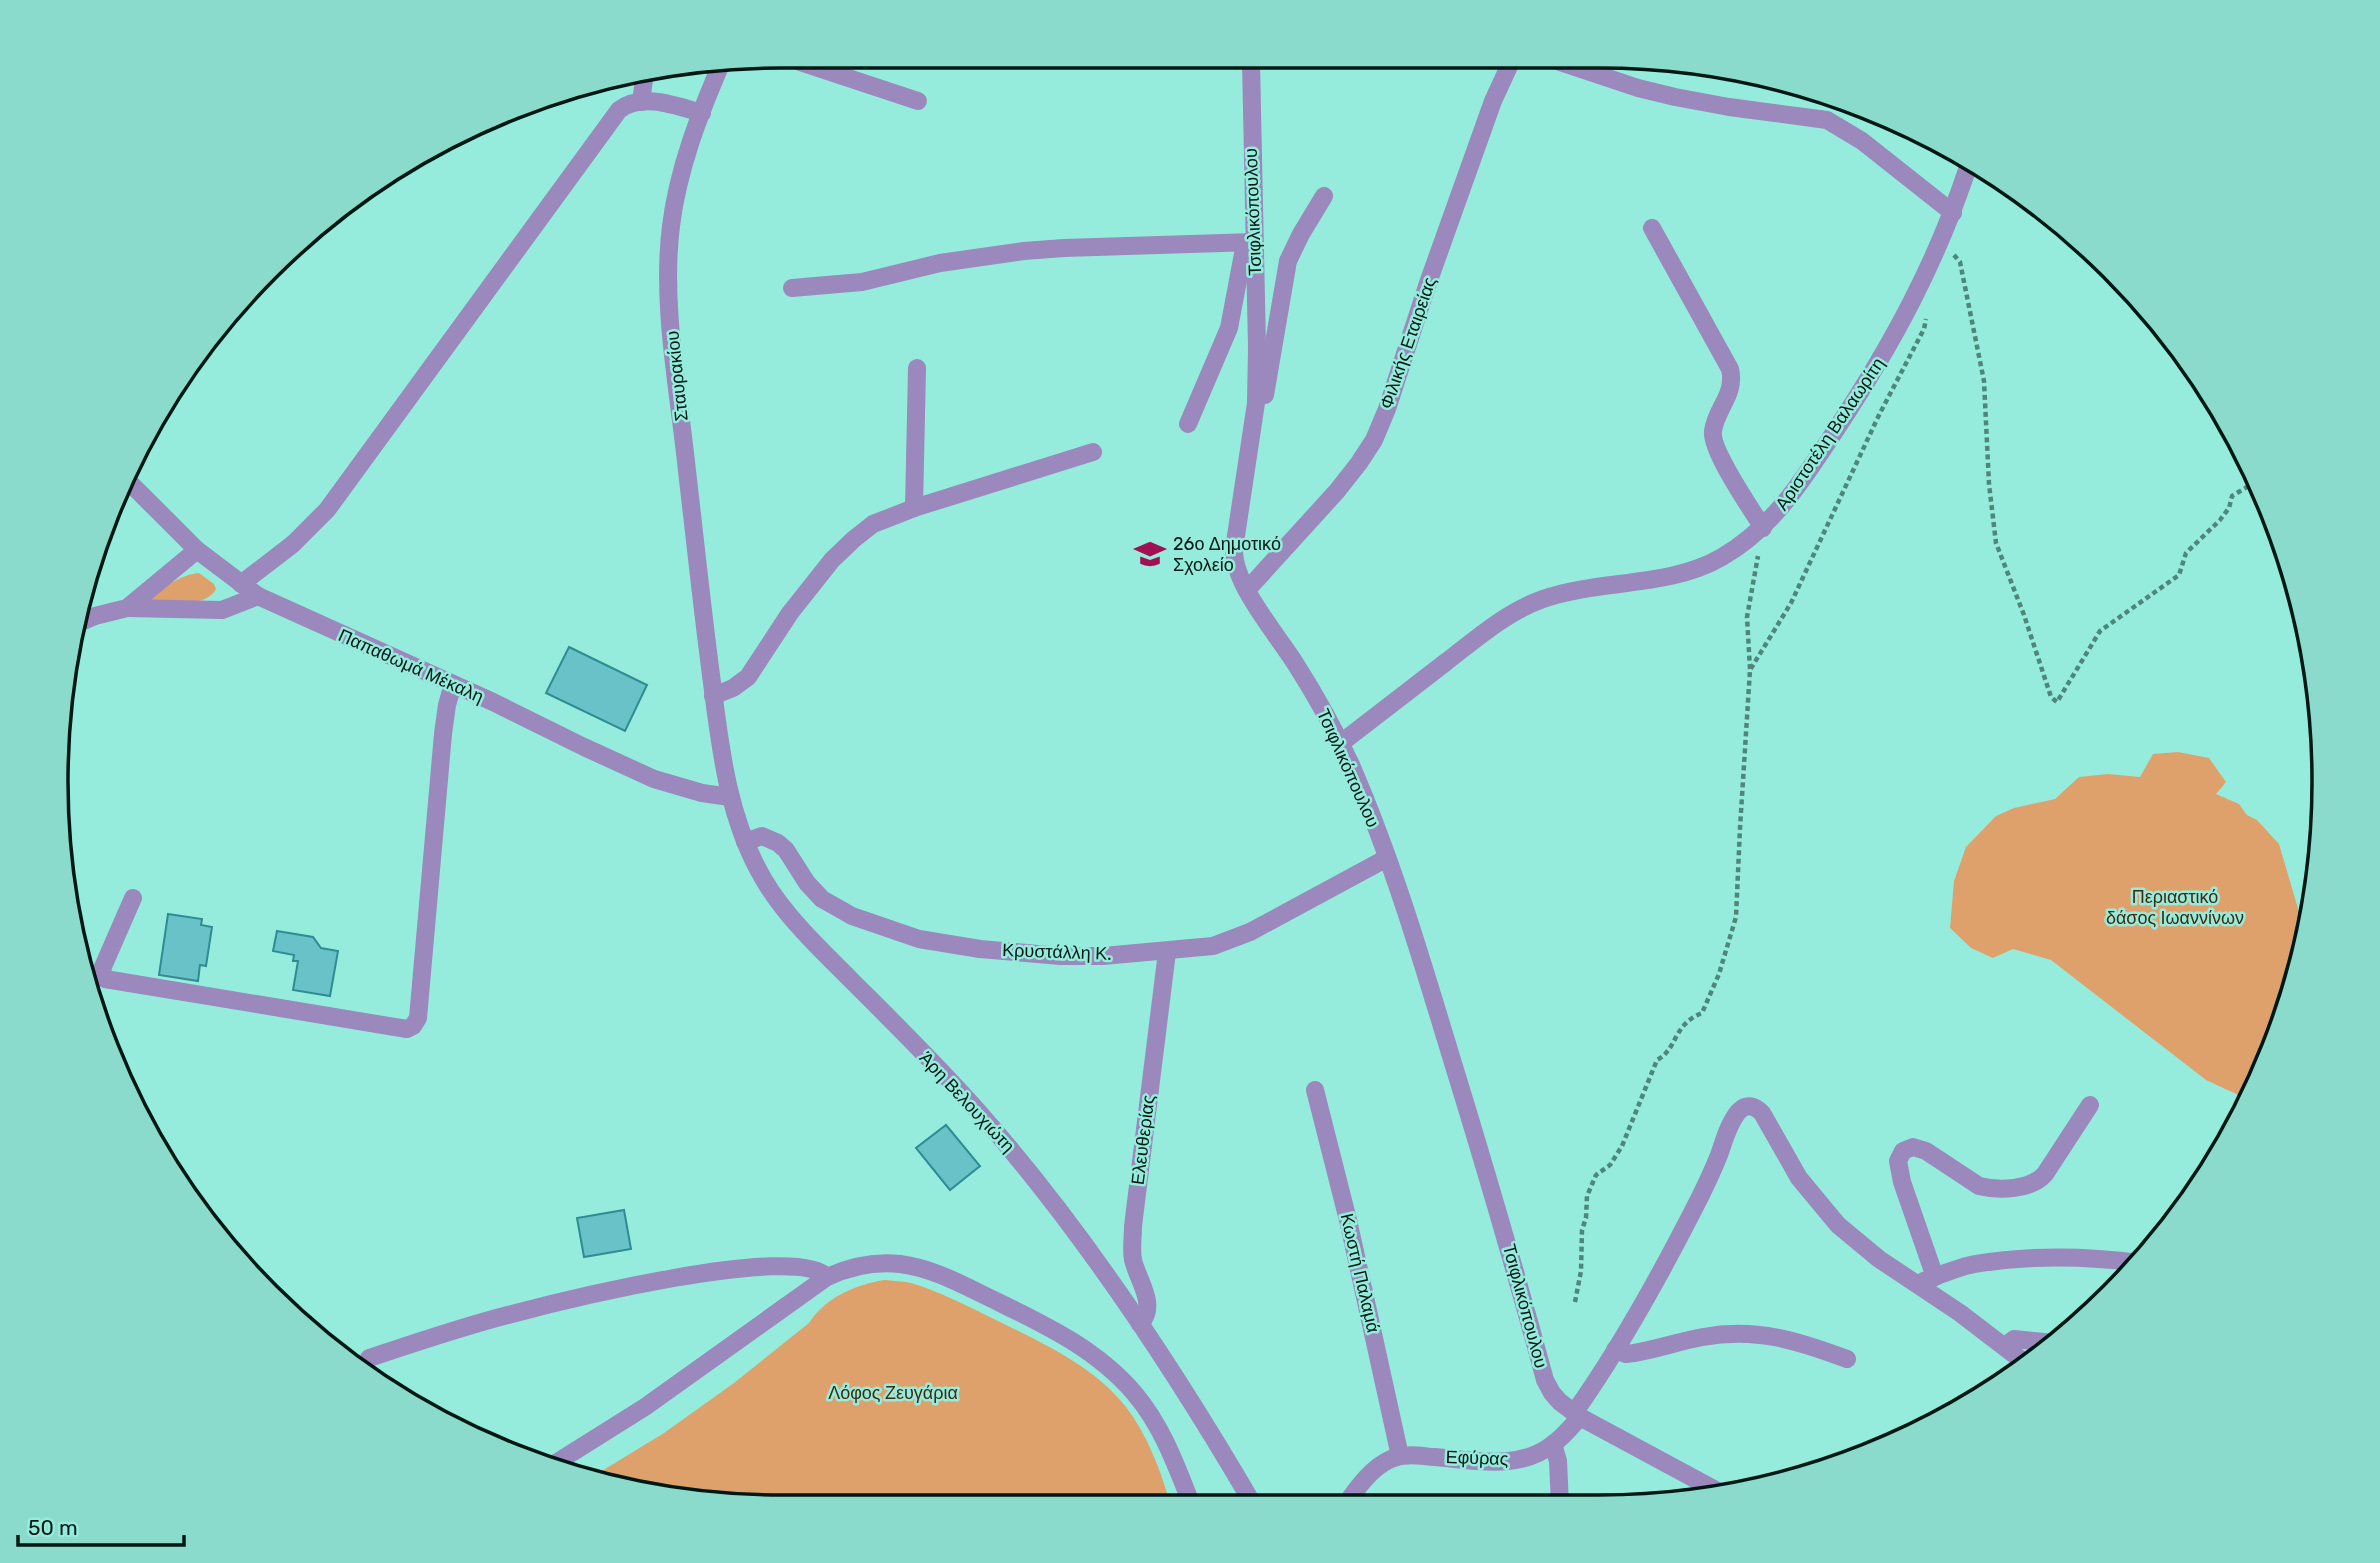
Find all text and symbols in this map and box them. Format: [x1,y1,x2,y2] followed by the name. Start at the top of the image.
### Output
[1240,148,1266,276] street label: Τσιφλικόπουλου
[1375,274,1441,412] street label: Φιλικής Εταιρείας
[661,330,693,422] street label: Σταυρακίου
[1771,353,1889,515] street label: Αριστοτέλη Βαλαωρίτη
[1173,533,1281,576] place label: 26ο Δημοτικό Σχολείο
[1133,537,1167,571] school or university icon: 26ο Δημοτικό Σχολείο
[335,624,487,708] street label: Παπαθωμά Μέκαλη
[1312,705,1384,831] street label: Τσιφλικόπουλου
[2106,886,2244,929] park label: Περιαστικό δάσος Ιωαννίνων
[1002,939,1112,965] street label: Κρυστάλλη Κ.
[915,1047,1019,1157] street label: Άρη Βελουχιώτη
[1127,1094,1159,1186] street label: Ελευθερίας
[1336,1211,1384,1335] street label: Κωστή Παλαμά
[1498,1242,1552,1370] street label: Τσιφλικόπουλου
[828,1382,958,1404] park label: Λόφος Ζευγάρια
[1445,1446,1509,1470] street label: Εφύρας
[18,1504,184,1548] scale bar
[28,1515,78,1540] text: 50 m

